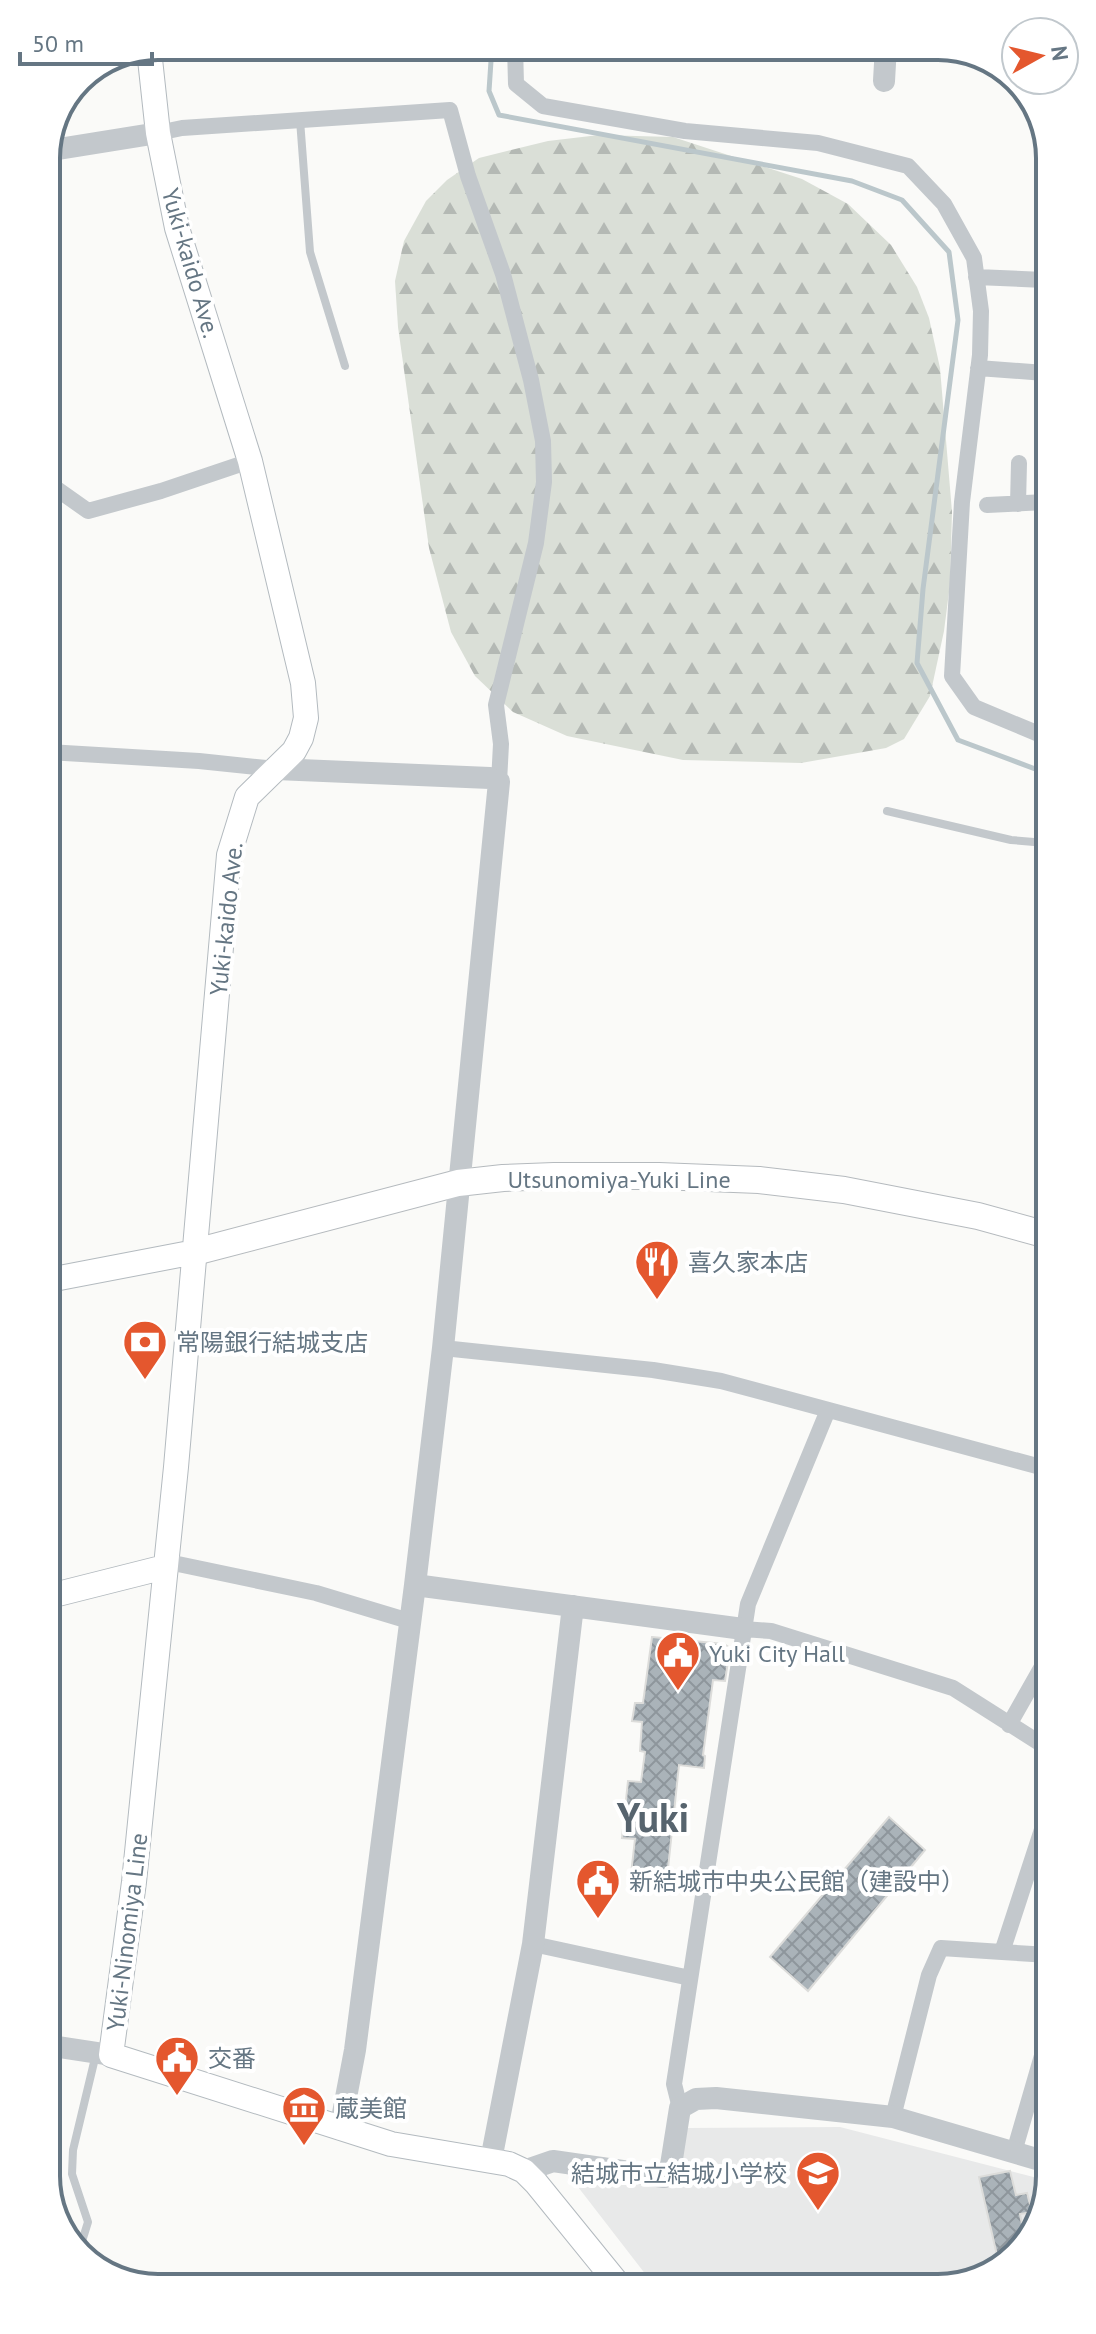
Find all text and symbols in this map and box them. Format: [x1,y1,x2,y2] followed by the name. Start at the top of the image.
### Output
[20,16,152,66] scale bar
[1000,16,1080,96] north arrow
[32,28,84,59] text: 50 m
[1045,44,1075,62] text: N
[155,185,227,341] street label: Yuki-kaido Ave.
[203,841,249,997] street label: Yuki-kaido Ave.
[507,1164,731,1195] street label: Utsunomiya-Yuki Line
[633,1238,681,1301] restaurant icon: 喜久家本店
[688,1247,808,1278] place label: 喜久家本店
[121,1318,169,1381] bank icon: 常陽銀行結城支店
[176,1327,368,1358] place label: 常陽銀行結城支店
[654,1629,702,1692] public building icon: Yuki City Hall
[709,1638,845,1669] place label: Yuki City Hall
[616,1791,689,1843] district label: Yuki
[99,1831,155,2033] street label: Yuki-Ninomiya Line
[574,1857,622,1920] public building icon: 新結城市中央公民館（建設中）
[629,1866,965,1897] place label: 新結城市中央公民館（建設中）
[153,2034,201,2097] public building icon: 交番
[208,2043,256,2074] place label: 交番
[280,2084,328,2147] museum icon: 蔵美館
[335,2093,407,2124] place label: 蔵美館
[794,2149,842,2212] school or university icon: 結城市立結城小学校
[571,2158,787,2189] place label: 結城市立結城小学校

